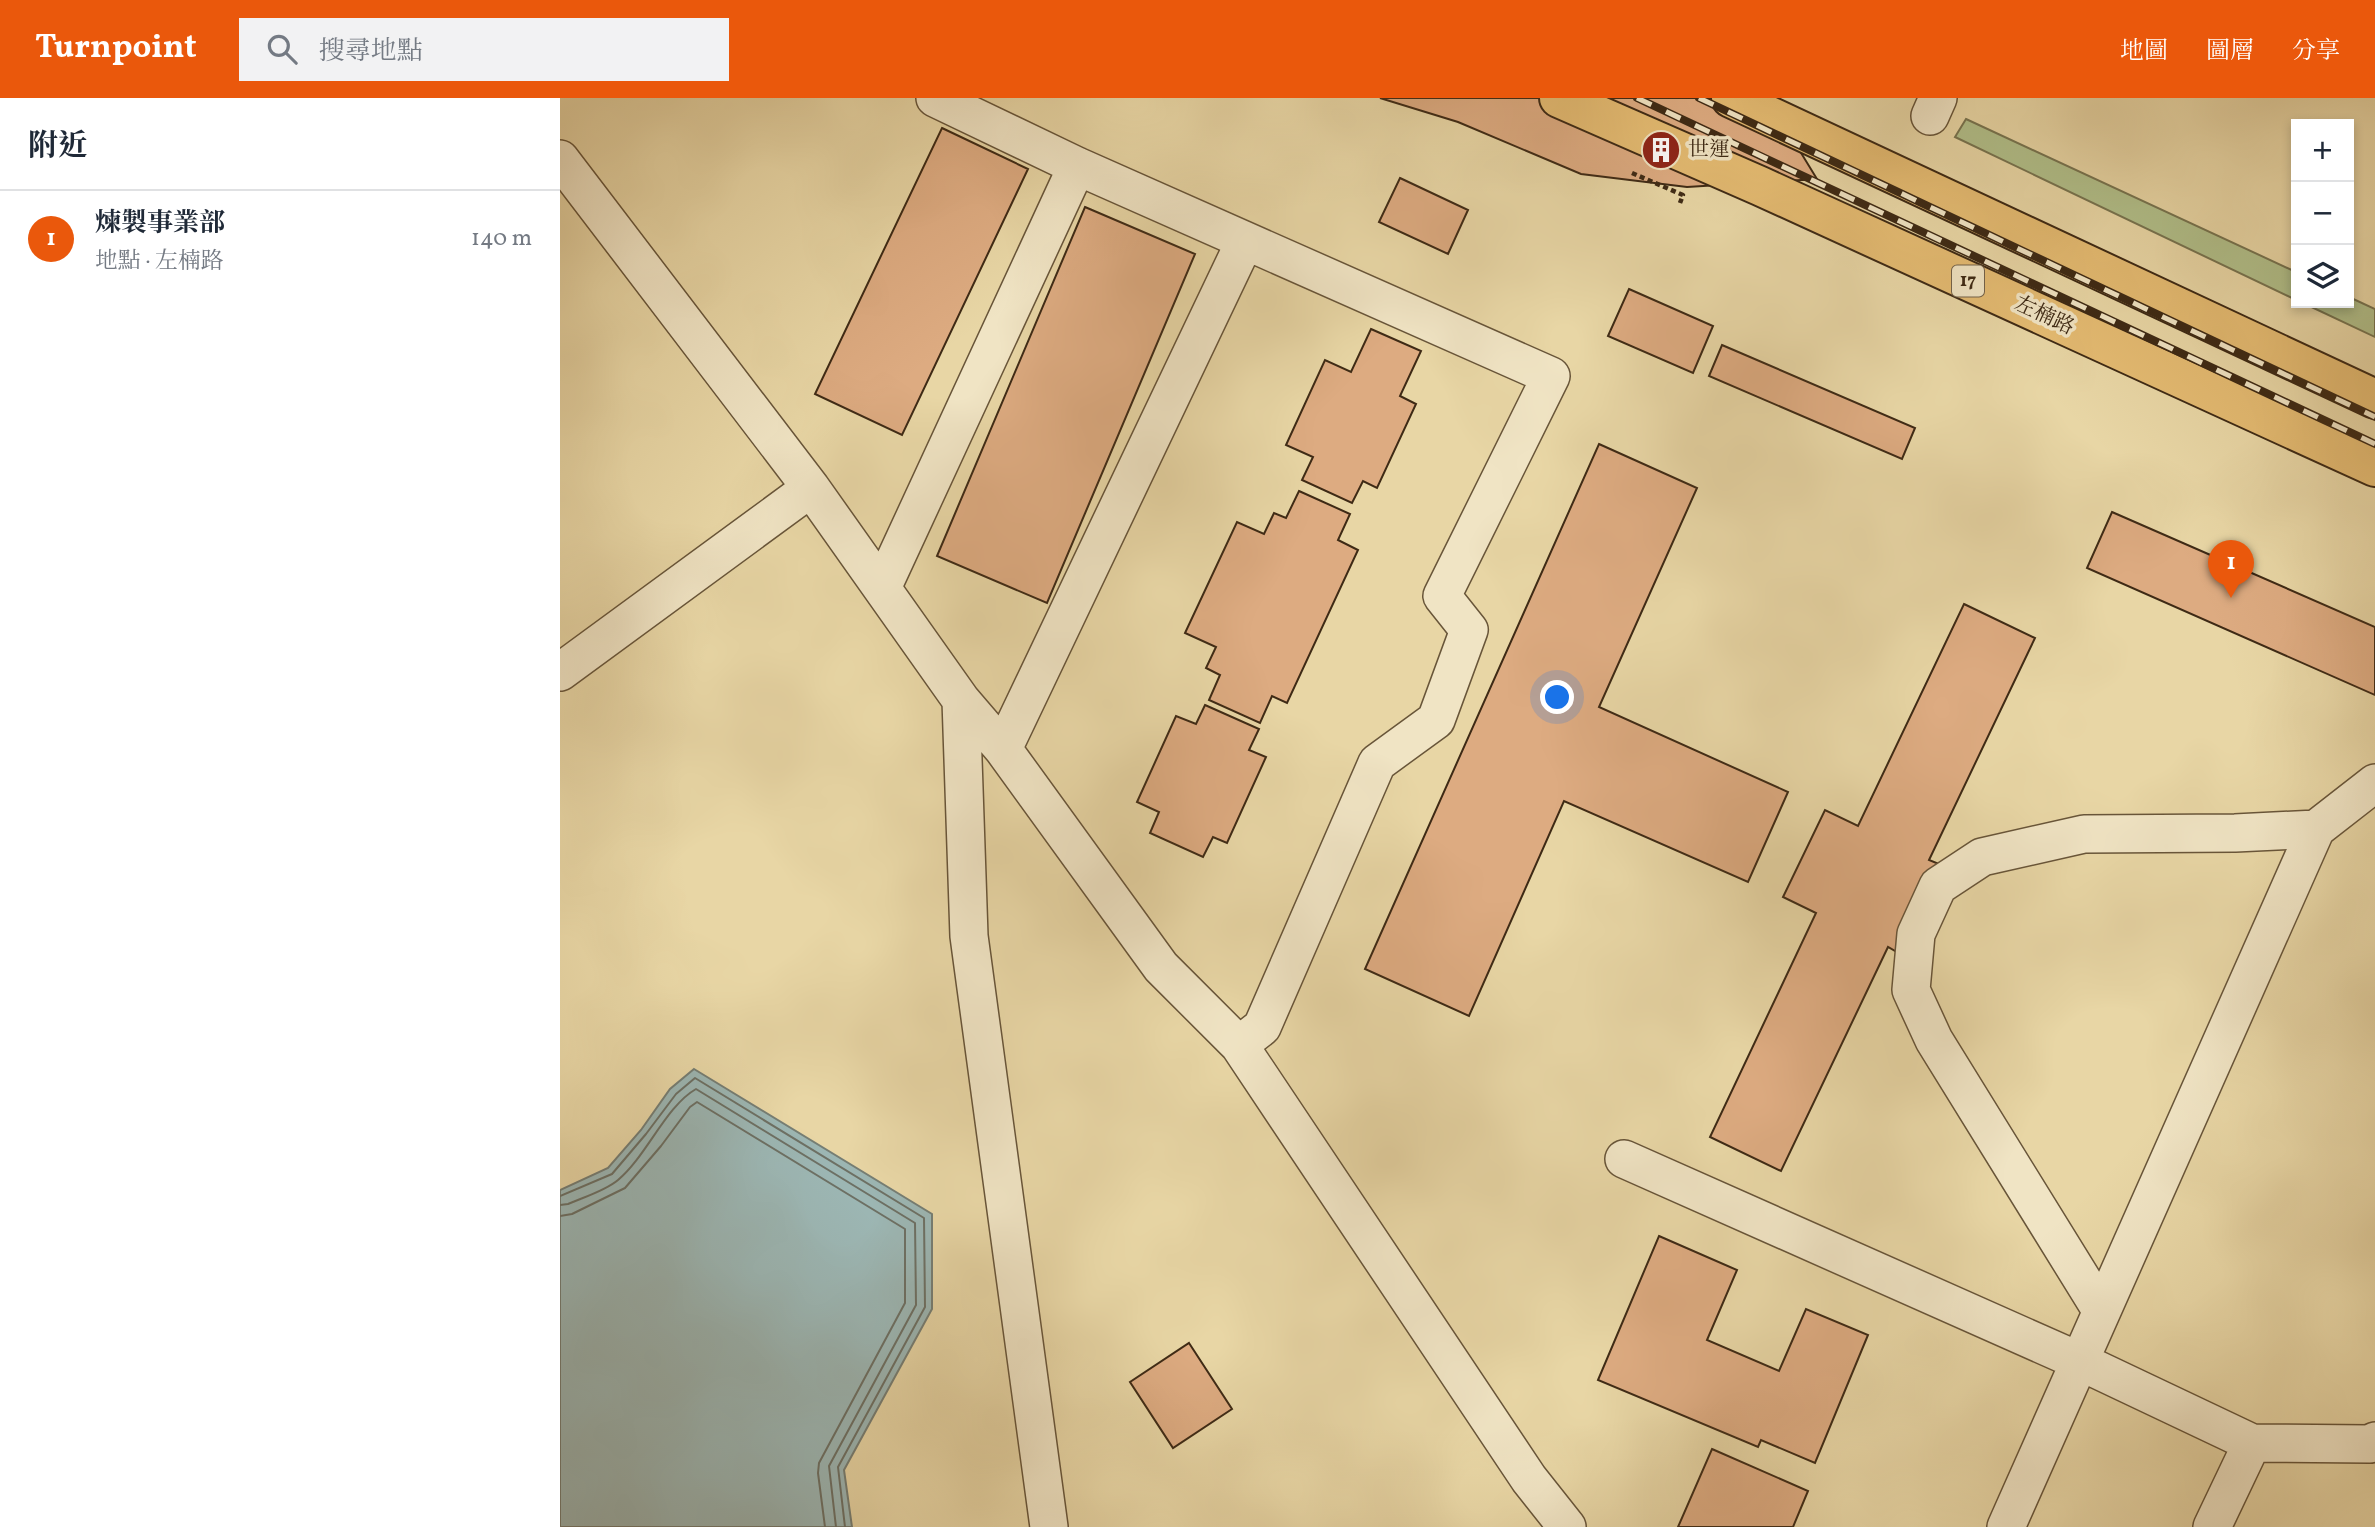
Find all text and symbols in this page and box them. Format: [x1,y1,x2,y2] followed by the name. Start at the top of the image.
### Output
[239,18,729,81] search box
[35,26,197,72] text: Turnpoint
[263,30,301,68] icon: search
[319,34,423,70] text: 搜尋地點
[2120,35,2168,69] text: 地圖
[2206,35,2254,69] text: 圖層
[2292,35,2340,69] text: 分享
[2291,119,2354,308] map controls
[2291,119,2354,182] button: +
[28,126,88,168] text: 附近
[1640,129,1682,171] building icon: 世運
[1688,136,1730,165] place label: 世運
[2291,182,2354,245] button: −
[95,206,225,242] text: 煉製事業部
[46,223,56,255] text: 1
[471,223,532,255] text: 140 m
[2291,245,2354,308] button: layers
[95,246,224,278] text: 地點 · 左楠路
[1952,266,1984,296] road number: 17
[2009,290,2079,342] street label: 左楠路
[2208,540,2254,598] pin: 1
[1540,680,1574,714] your location

